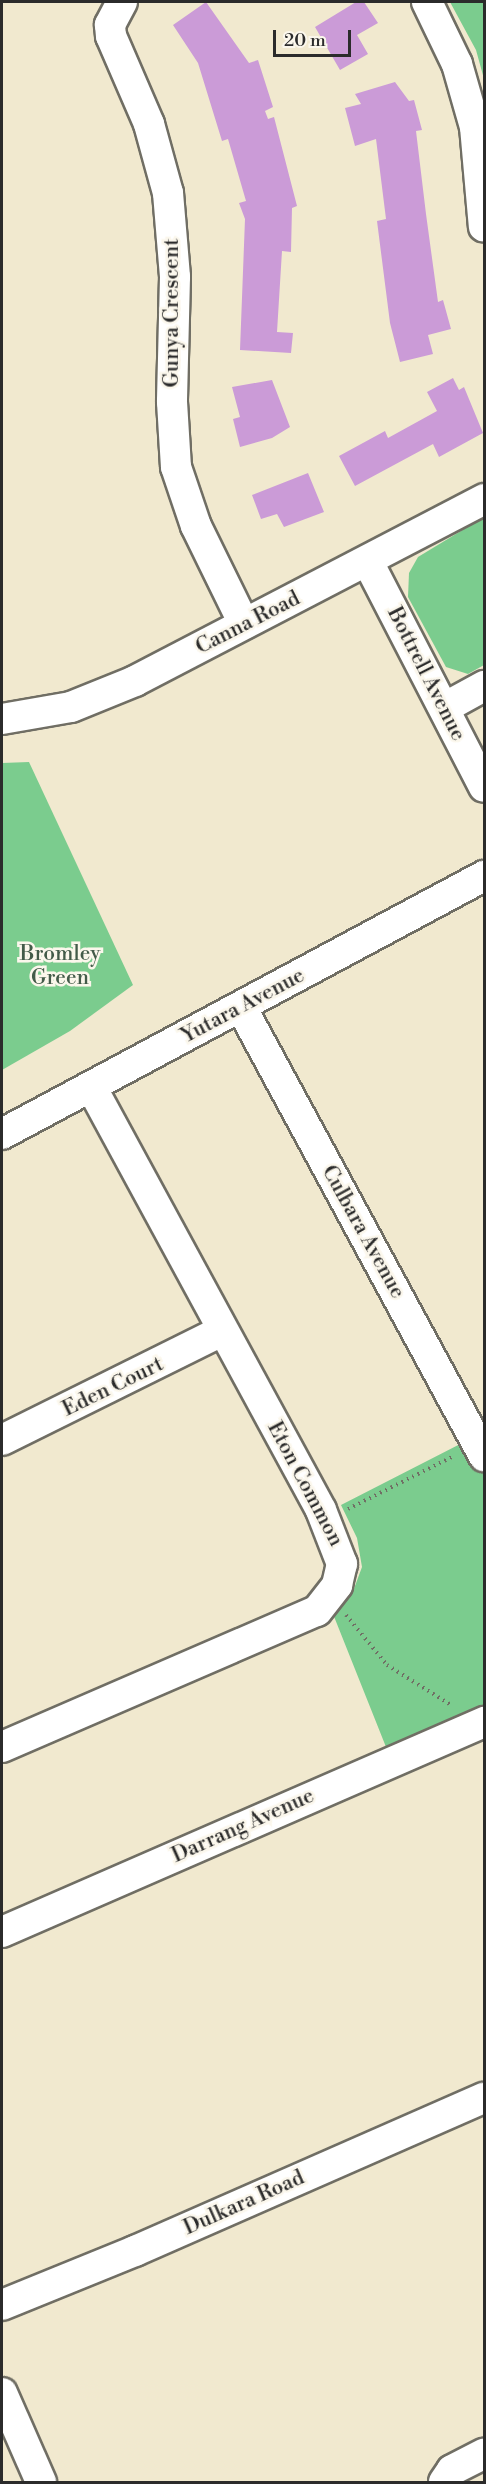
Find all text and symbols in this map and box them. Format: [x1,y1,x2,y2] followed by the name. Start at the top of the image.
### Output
[276,18,354,56] scale bar
[284,29,326,52] text: 20 m
[159,238,185,388] street label: Gunya Crescent
[192,586,304,660] street label: Canna Road
[381,603,471,745] street label: Bottrell Avenue
[20,941,100,991] park label: Bromley Green
[177,963,309,1049] street label: Yutara Avenue
[316,1161,410,1303] street label: Culbara Avenue
[58,1352,168,1422] street label: Eden Court
[262,1417,348,1551] street label: Eton Common
[168,1783,318,1869] street label: Darrang Avenue
[180,2165,308,2241] street label: Dulkara Road

